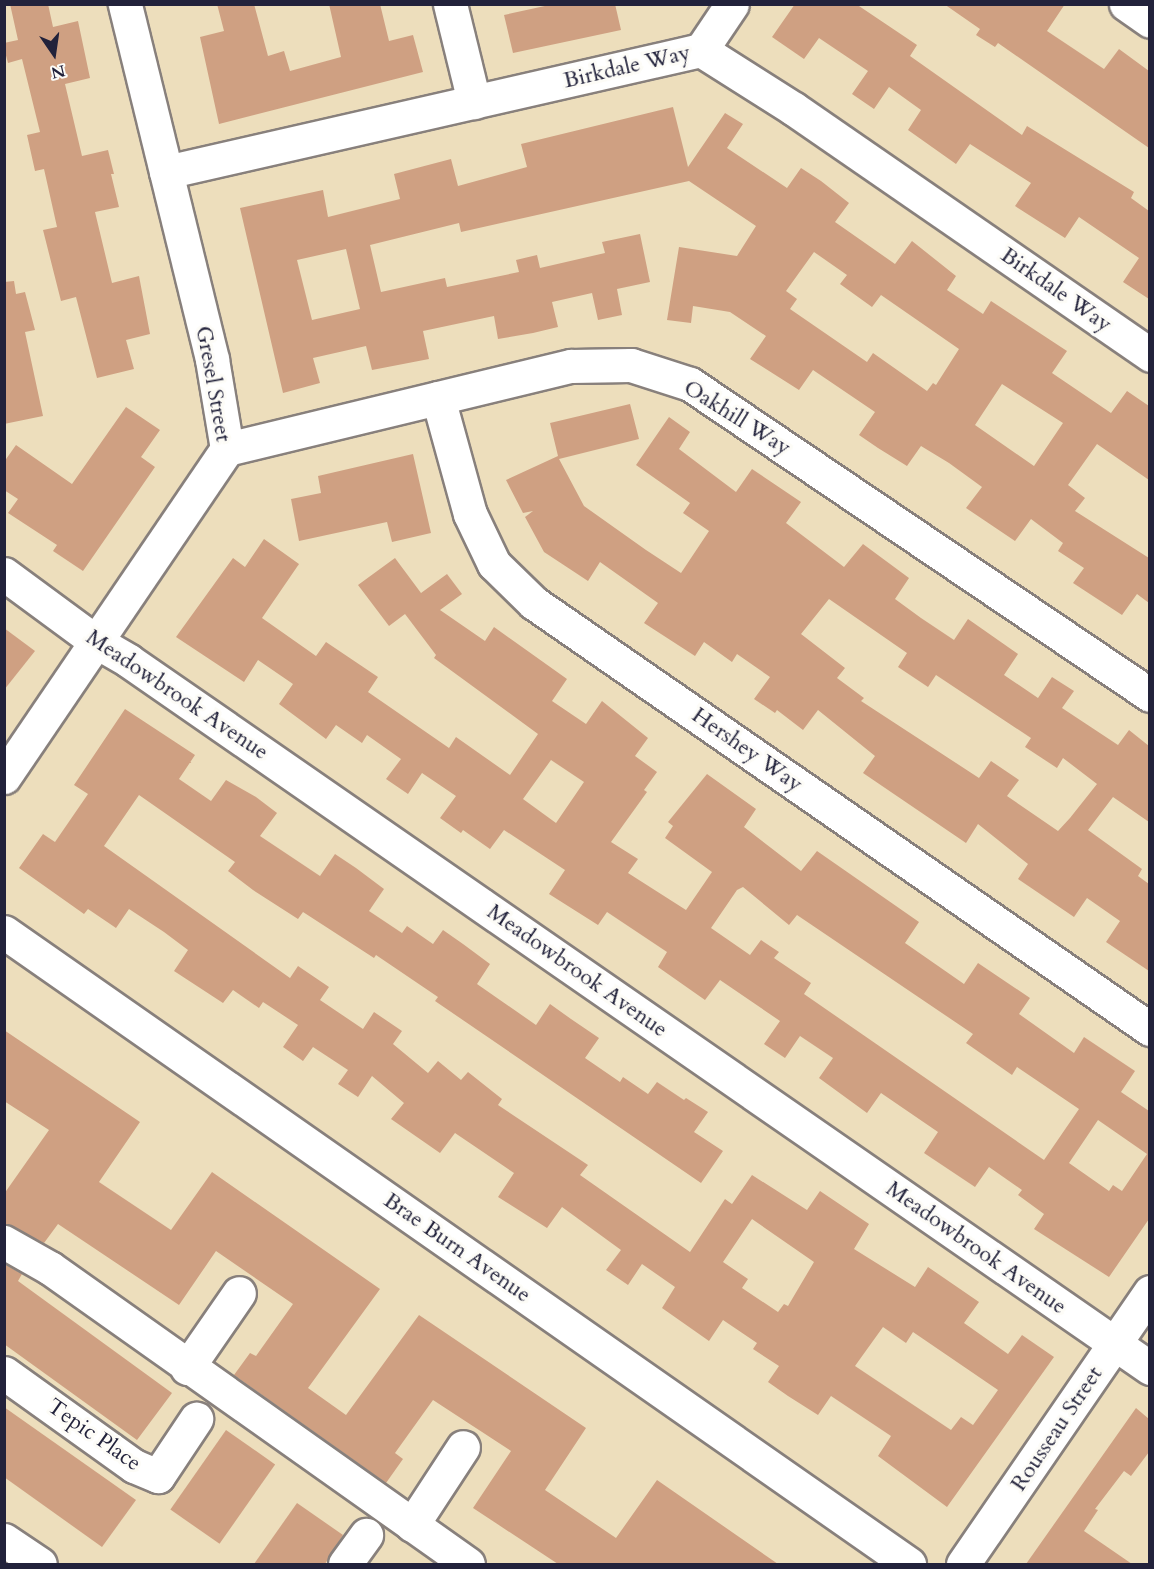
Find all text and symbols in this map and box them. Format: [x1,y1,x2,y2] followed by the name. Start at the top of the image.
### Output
[24,24,84,84] north arrow
[561,40,693,94] street label: Birkdale Way
[49,59,67,84] text: N
[996,242,1116,338] street label: Birkdale Way
[190,324,236,444] street label: Gresel Street
[679,375,795,461] street label: Oakhill Way
[81,624,273,766] street label: Meadowbrook Avenue
[687,702,807,798] street label: Hershey Way
[482,899,672,1043] street label: Meadowbrook Avenue
[881,1176,1071,1320] street label: Meadowbrook Avenue
[378,1188,536,1308] street label: Brae Burn Avenue
[1006,1362,1108,1496] street label: Rousseau Street
[42,1393,146,1477] street label: Tepic Place

